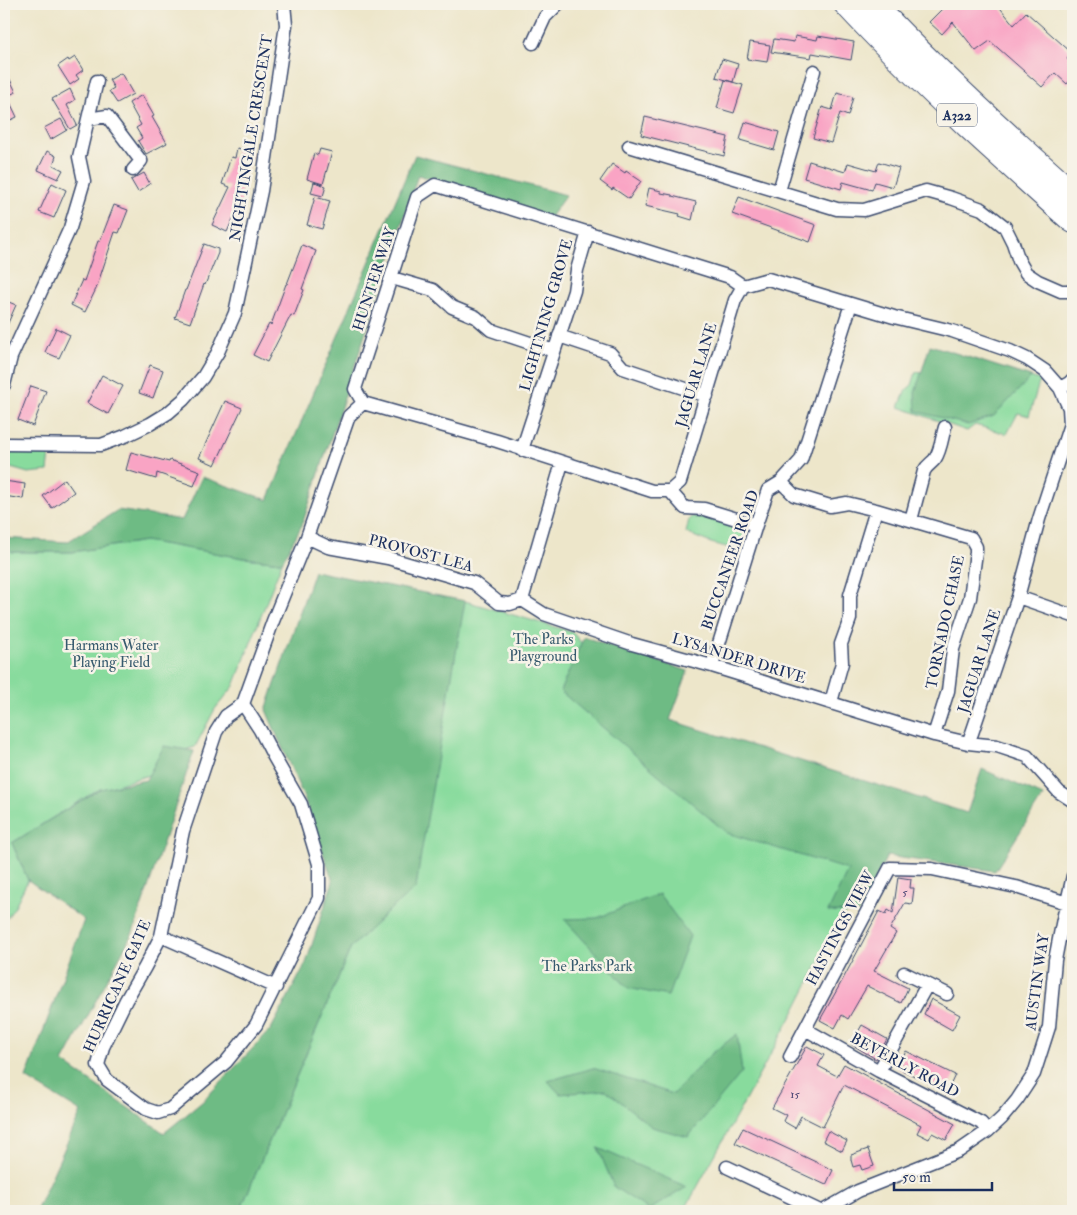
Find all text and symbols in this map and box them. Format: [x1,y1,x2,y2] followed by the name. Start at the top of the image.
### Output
[226,33,277,243] street label: NIGHTINGALE CRESCENT
[937,104,977,126] road number: A322
[349,224,400,333] street label: HUNTER WAY
[516,237,577,393] street label: LIGHTNING GROVE
[671,320,722,431] street label: JAGUAR LANE
[698,488,763,633] street label: BUCCANEER ROAD
[367,530,476,577] street label: PROVOST LEA
[922,553,969,691] street label: TORNADO CHASE
[953,606,1006,717] street label: JAGUAR LANE
[670,629,808,688] street label: LYSANDER DRIVE
[509,630,578,666] park label: The Parks Playground
[64,636,159,672] park label: Harmans Water Playing Field
[802,867,879,989] street label: HASTINGS VIEW
[902,885,908,900] house number: 5
[80,916,155,1056] street label: HURRICANE GATE
[1021,932,1054,1033] street label: AUSTIN WAY
[541,957,633,976] park label: The Parks Park
[847,1029,962,1102] street label: BEVERLY ROAD
[790,1087,800,1102] house number: 15
[894,1160,992,1192] scale bar
[902,1168,931,1187] text: 50 m

